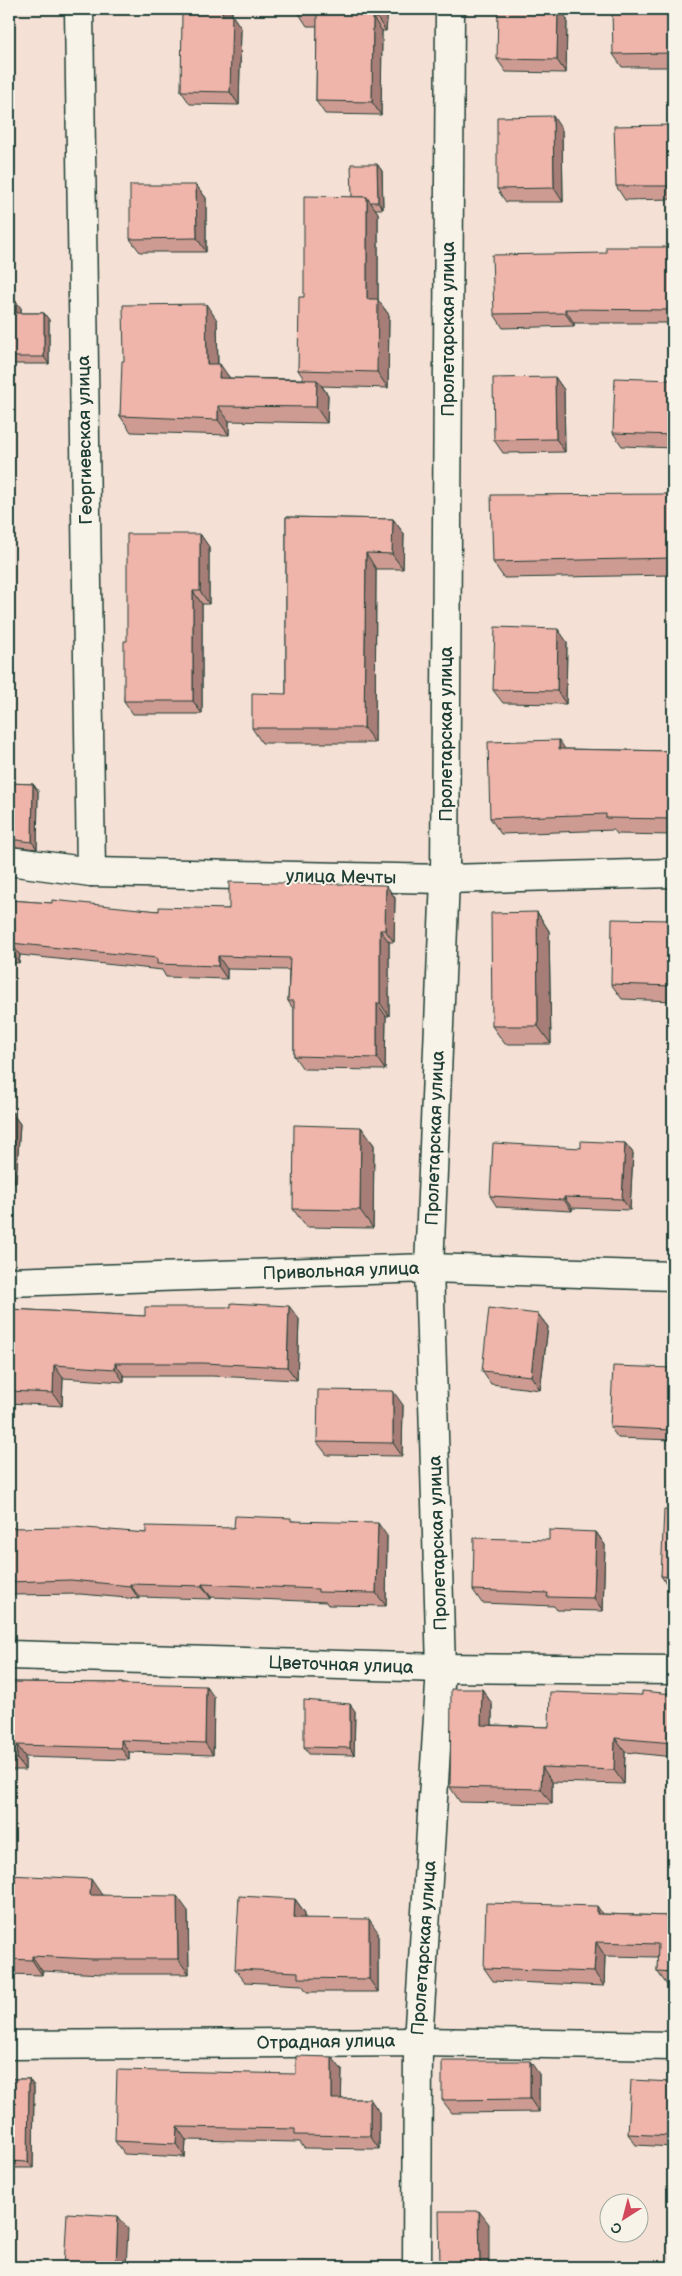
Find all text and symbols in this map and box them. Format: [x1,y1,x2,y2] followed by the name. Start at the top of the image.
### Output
[438,241,459,417] street label: Пролетарская улица
[73,355,97,525] street label: Георгиевская улица
[436,646,457,822] street label: Пролетарская улица
[286,866,396,888] street label: улица Мечты
[421,1050,449,1226] street label: Пролетарская улица
[262,1258,420,1284] street label: Привольная улица
[424,1455,452,1631] street label: Пролетарская улица
[268,1652,414,1678] street label: Цветочная улица
[407,1859,441,2036] street label: Пролетарская улица
[257,2030,396,2054] street label: Отрадная улица
[600,2194,650,2244] north arrow
[608,2218,626,2238] text: С

